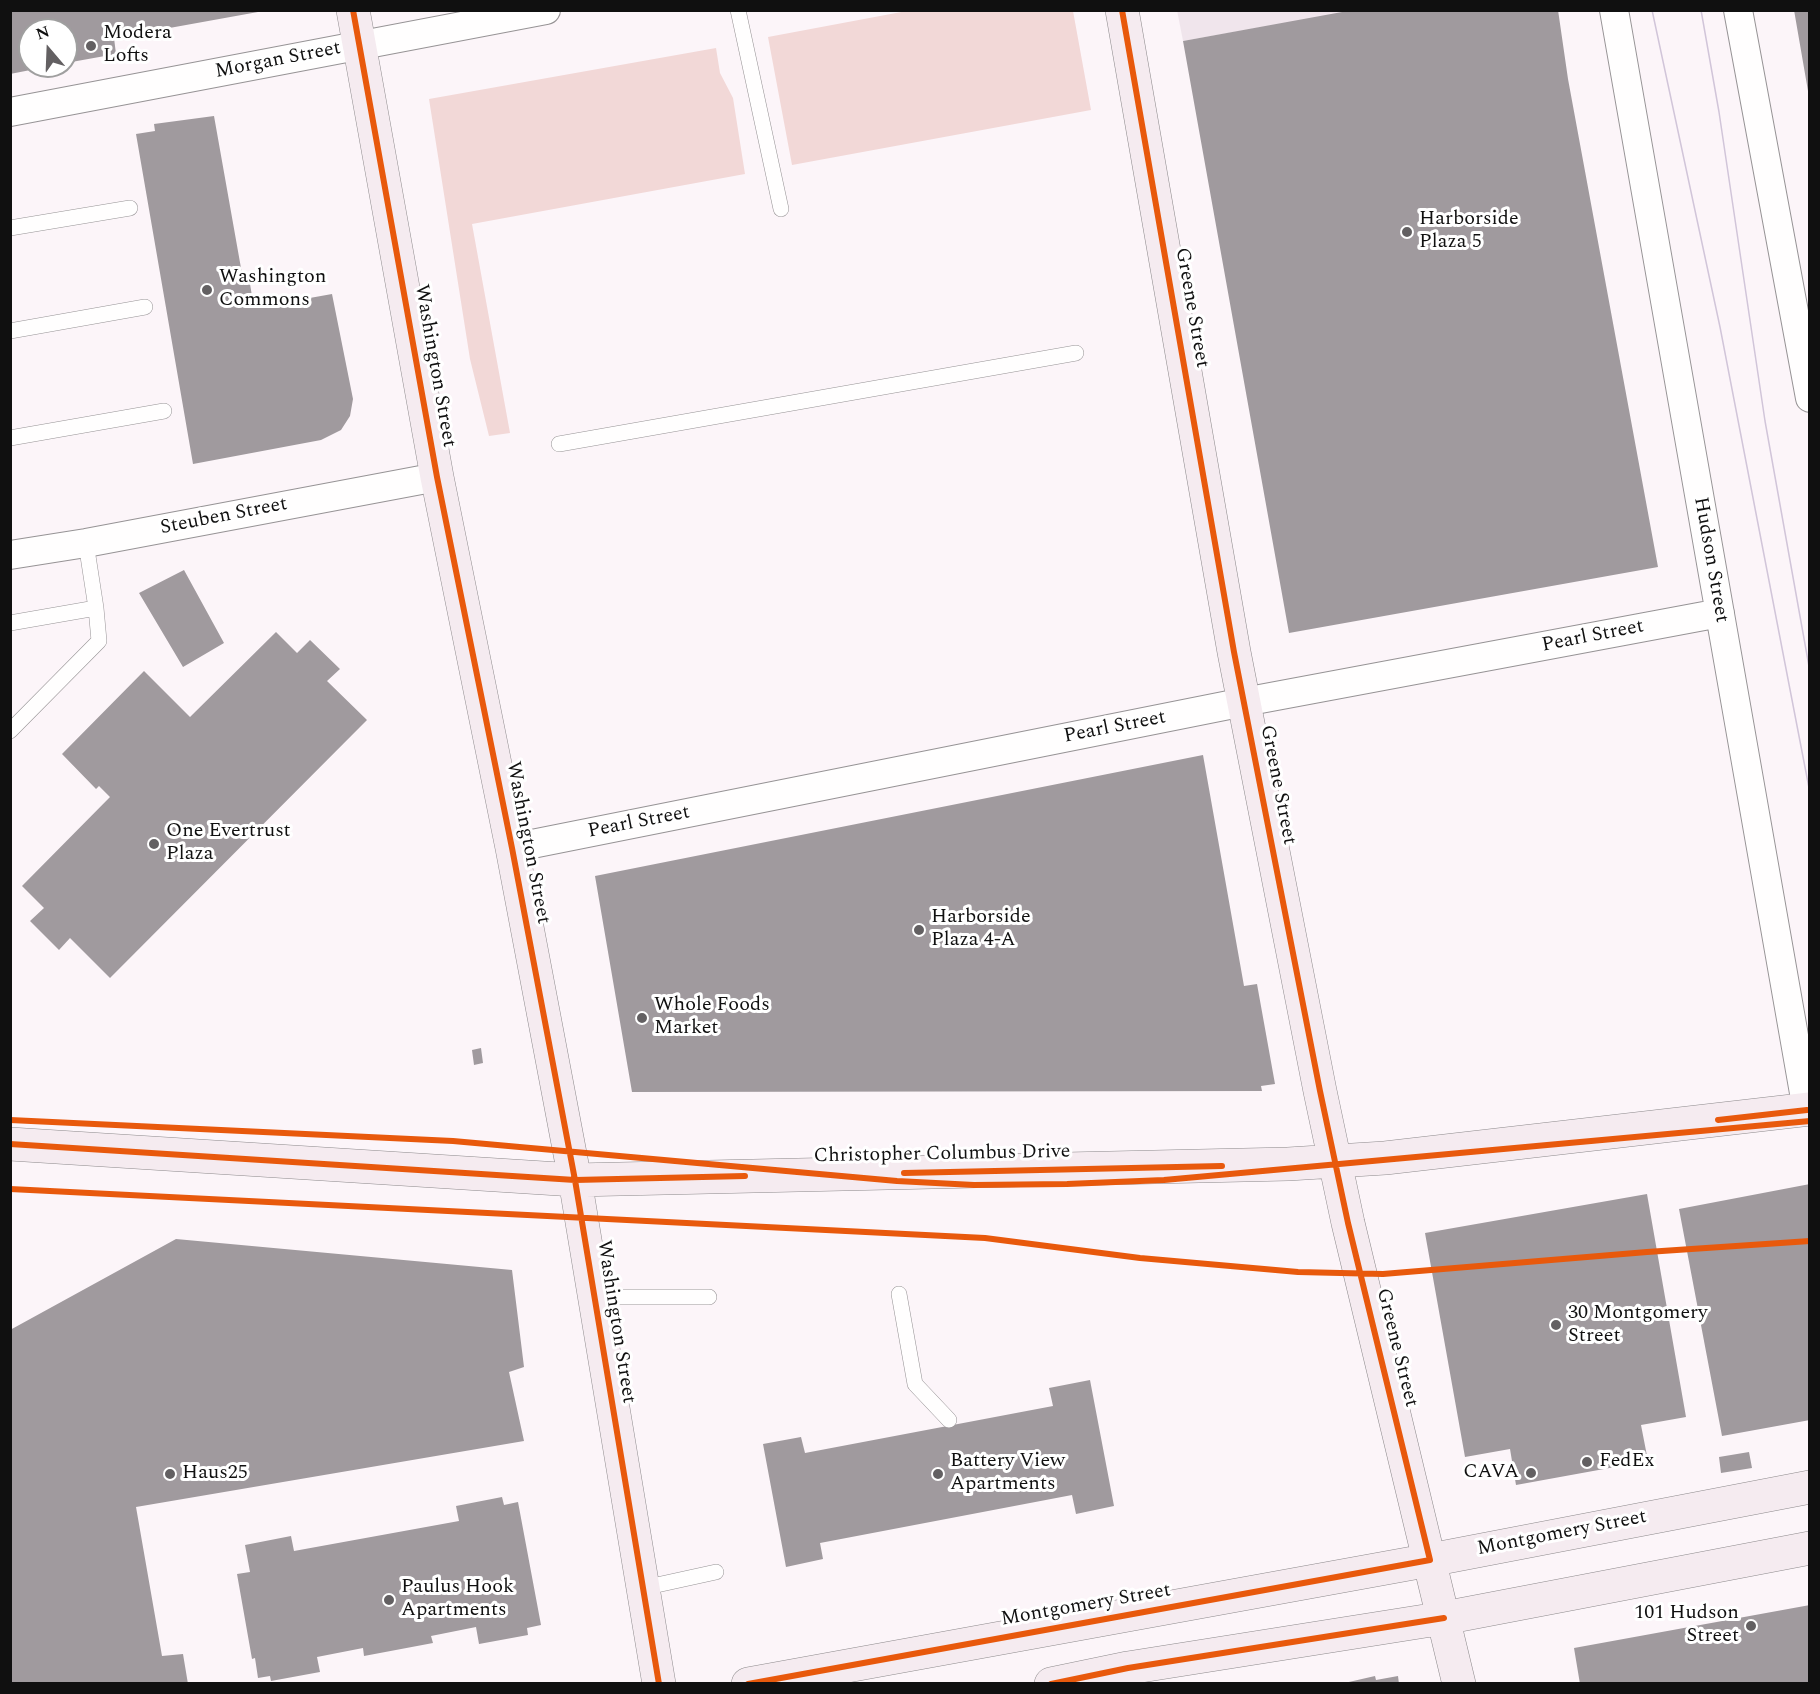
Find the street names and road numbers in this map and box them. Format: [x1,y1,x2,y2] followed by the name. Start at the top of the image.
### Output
[213,37,343,85] street label: Morgan Street
[1169,246,1213,370] street label: Greene Street
[408,283,460,449] street label: Washington Street
[158,493,290,541] street label: Steuben Street
[1687,495,1733,625] street label: Hudson Street
[1540,615,1646,659] street label: Pearl Street
[1062,706,1168,750] street label: Pearl Street
[1254,723,1300,847] street label: Greene Street
[499,760,555,926] street label: Washington Street
[586,801,692,845] street label: Pearl Street
[813,1141,1071,1169] street label: Christopher Columbus Drive
[590,1239,640,1405] street label: Washington Street
[1370,1286,1422,1410] street label: Greene Street
[1475,1506,1649,1562] street label: Montgomery Street
[999,1579,1173,1633] street label: Montgomery Street

